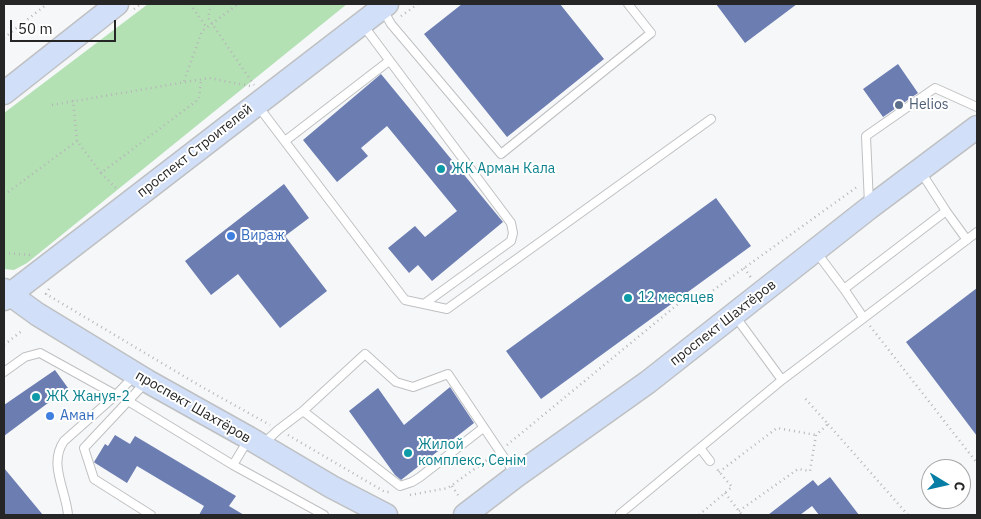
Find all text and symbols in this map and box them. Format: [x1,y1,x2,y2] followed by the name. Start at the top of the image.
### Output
[12,10,119,42] scale bar
[18,19,53,38] text: 50 m
[909,97,949,113] place label: Helios
[893,99,905,111] marker: Helios
[134,101,256,201] street label: проспект Строителей
[451,161,555,177] place label: ЖК Арман Кала
[435,163,447,175] marker: ЖК Арман Кала
[241,228,285,244] place label: Вираж
[225,230,237,242] marker: Вираж
[667,276,779,370] street label: проспект Шахтёров
[638,290,714,306] place label: 12 месяцев
[622,292,634,304] marker: 12 месяцев
[132,367,254,447] street label: проспект Шахтёров
[46,389,130,405] place label: ЖК Жануя-2
[30,391,42,403] marker: ЖК Жануя-2
[60,408,94,424] place label: Аман
[44,410,56,422] marker: Аман
[418,437,526,470] place label: Жилой комплекс, Сенiм
[402,447,414,459] marker: Жилой комплекс, Сенiм
[921,459,971,509] north arrow
[950,480,969,492] text: С

